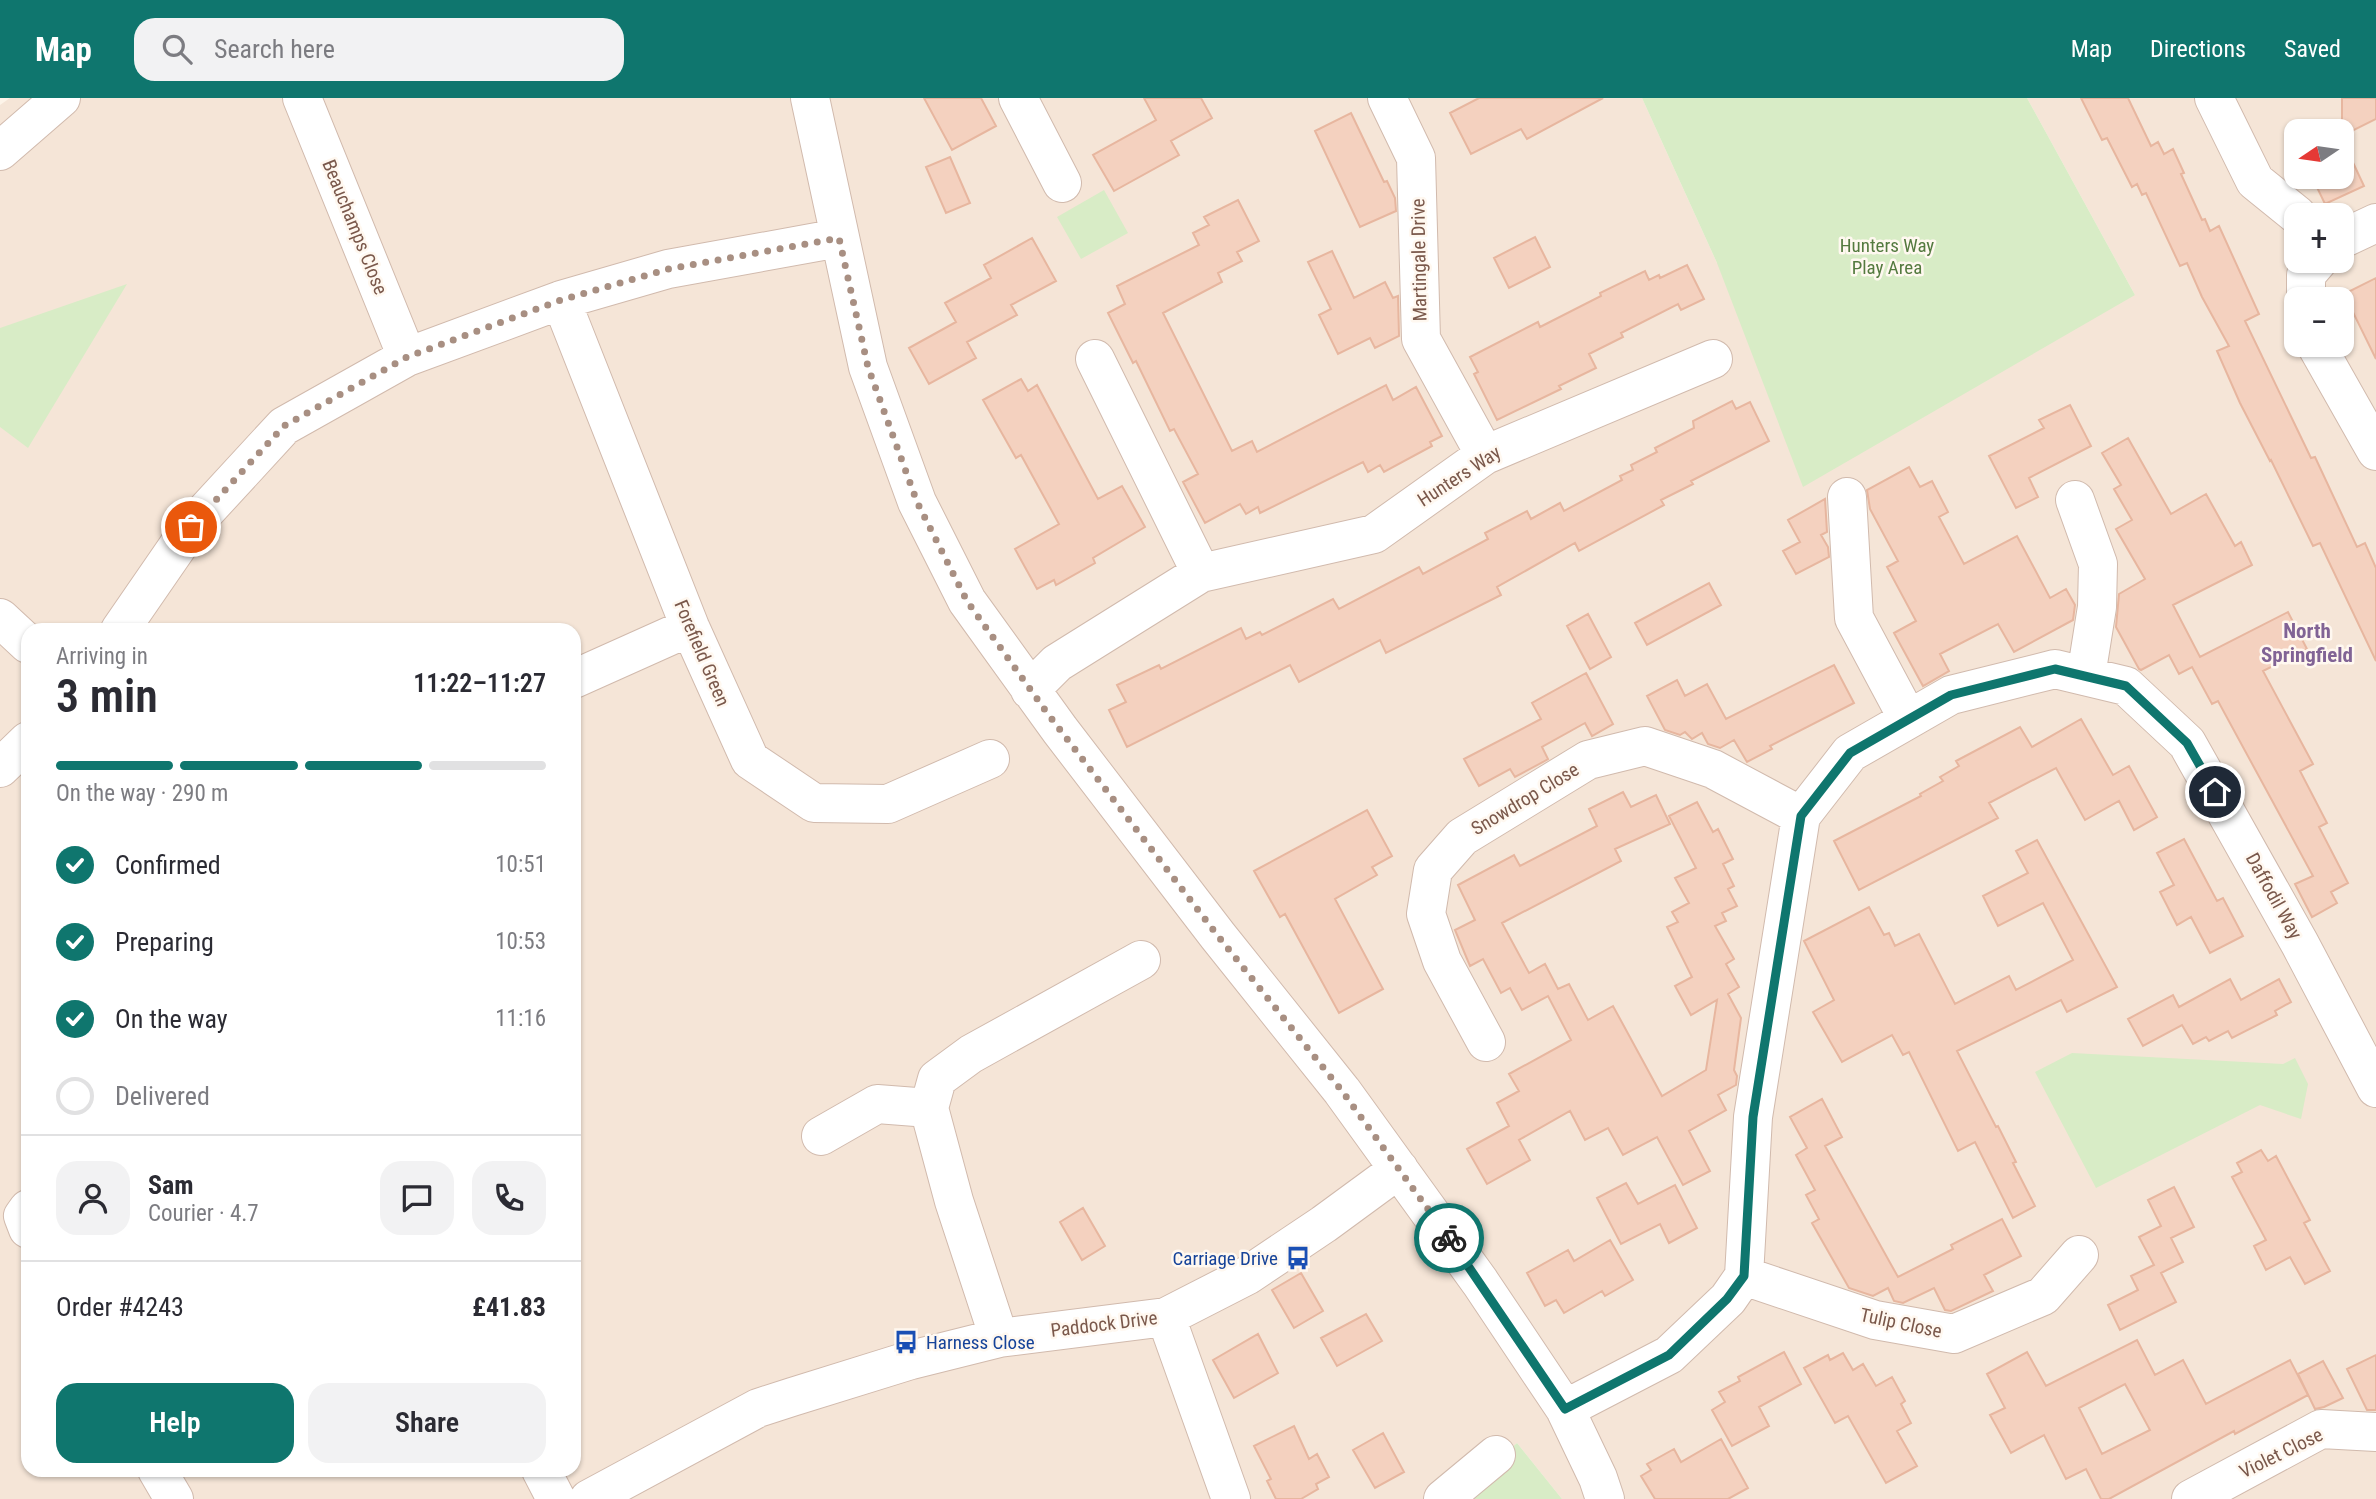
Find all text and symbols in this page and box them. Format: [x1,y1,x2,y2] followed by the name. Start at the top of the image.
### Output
[134,18,624,81] search box
[35,30,92,69] text: Map
[158,30,196,68] icon: search
[214,34,335,64] text: Search here
[2071,35,2112,63] text: Map
[2150,35,2246,63] text: Directions
[2284,35,2341,63] text: Saved
[2284,119,2354,189] north arrow
[2284,119,2354,357] map controls
[317,156,393,298] street label: Beauchamps Close
[1406,198,1432,322] street label: Martingale Drive
[2284,203,2354,273] button: +
[1840,234,1934,279] park label: Hunters Way Play Area
[2284,287,2354,357] button: −
[1413,441,1505,511] street label: Hunters Way
[161,497,221,557] pin
[172,508,210,546] icon: bag
[669,596,735,710] street label: Forefield Green
[2261,619,2353,667] district label: North Springfield
[56,643,148,670] text: Arriving in
[413,668,546,698] text: 11:22–11:27
[56,669,158,723] text: 3 min
[1467,758,1583,840] street label: Snowdrop Close
[2185,762,2245,822] pin
[2196,773,2234,811] icon: home
[56,780,228,807] text: On the way · 290 m
[56,846,94,884] icon: check
[2241,849,2307,943] street label: Daffodil Way
[115,850,221,880] text: Confirmed
[495,851,546,878] text: 10:51
[56,923,94,961] icon: check
[115,927,214,957] text: Preparing
[495,928,546,955] text: 10:53
[56,1000,94,1038] icon: check
[115,1004,228,1034] text: On the way
[495,1005,546,1032] text: 11:16
[115,1081,210,1111] text: Delivered
[56,1161,130,1235] button: person
[380,1161,454,1235] button: chat
[472,1161,546,1235] button: phone
[148,1170,194,1200] text: Sam
[148,1200,259,1227] text: Courier · 4.7
[1414,1203,1484,1273] courier
[1430,1219,1468,1257] icon: bike
[1284,1244,1312,1272] bus stop icon: Carriage Drive
[1173,1247,1278,1270] place label: Carriage Drive
[56,1292,184,1322] text: Order #4243
[472,1292,546,1322] text: £41.83
[1858,1303,1944,1343] street label: Tulip Close
[1049,1306,1159,1342] street label: Paddock Drive
[892,1328,920,1356] bus stop icon: Harness Close
[926,1331,1035,1354] place label: Harness Close
[56,1383,294,1463] button: Help
[308,1383,546,1463] button: Share
[2235,1423,2327,1483] street label: Violet Close

